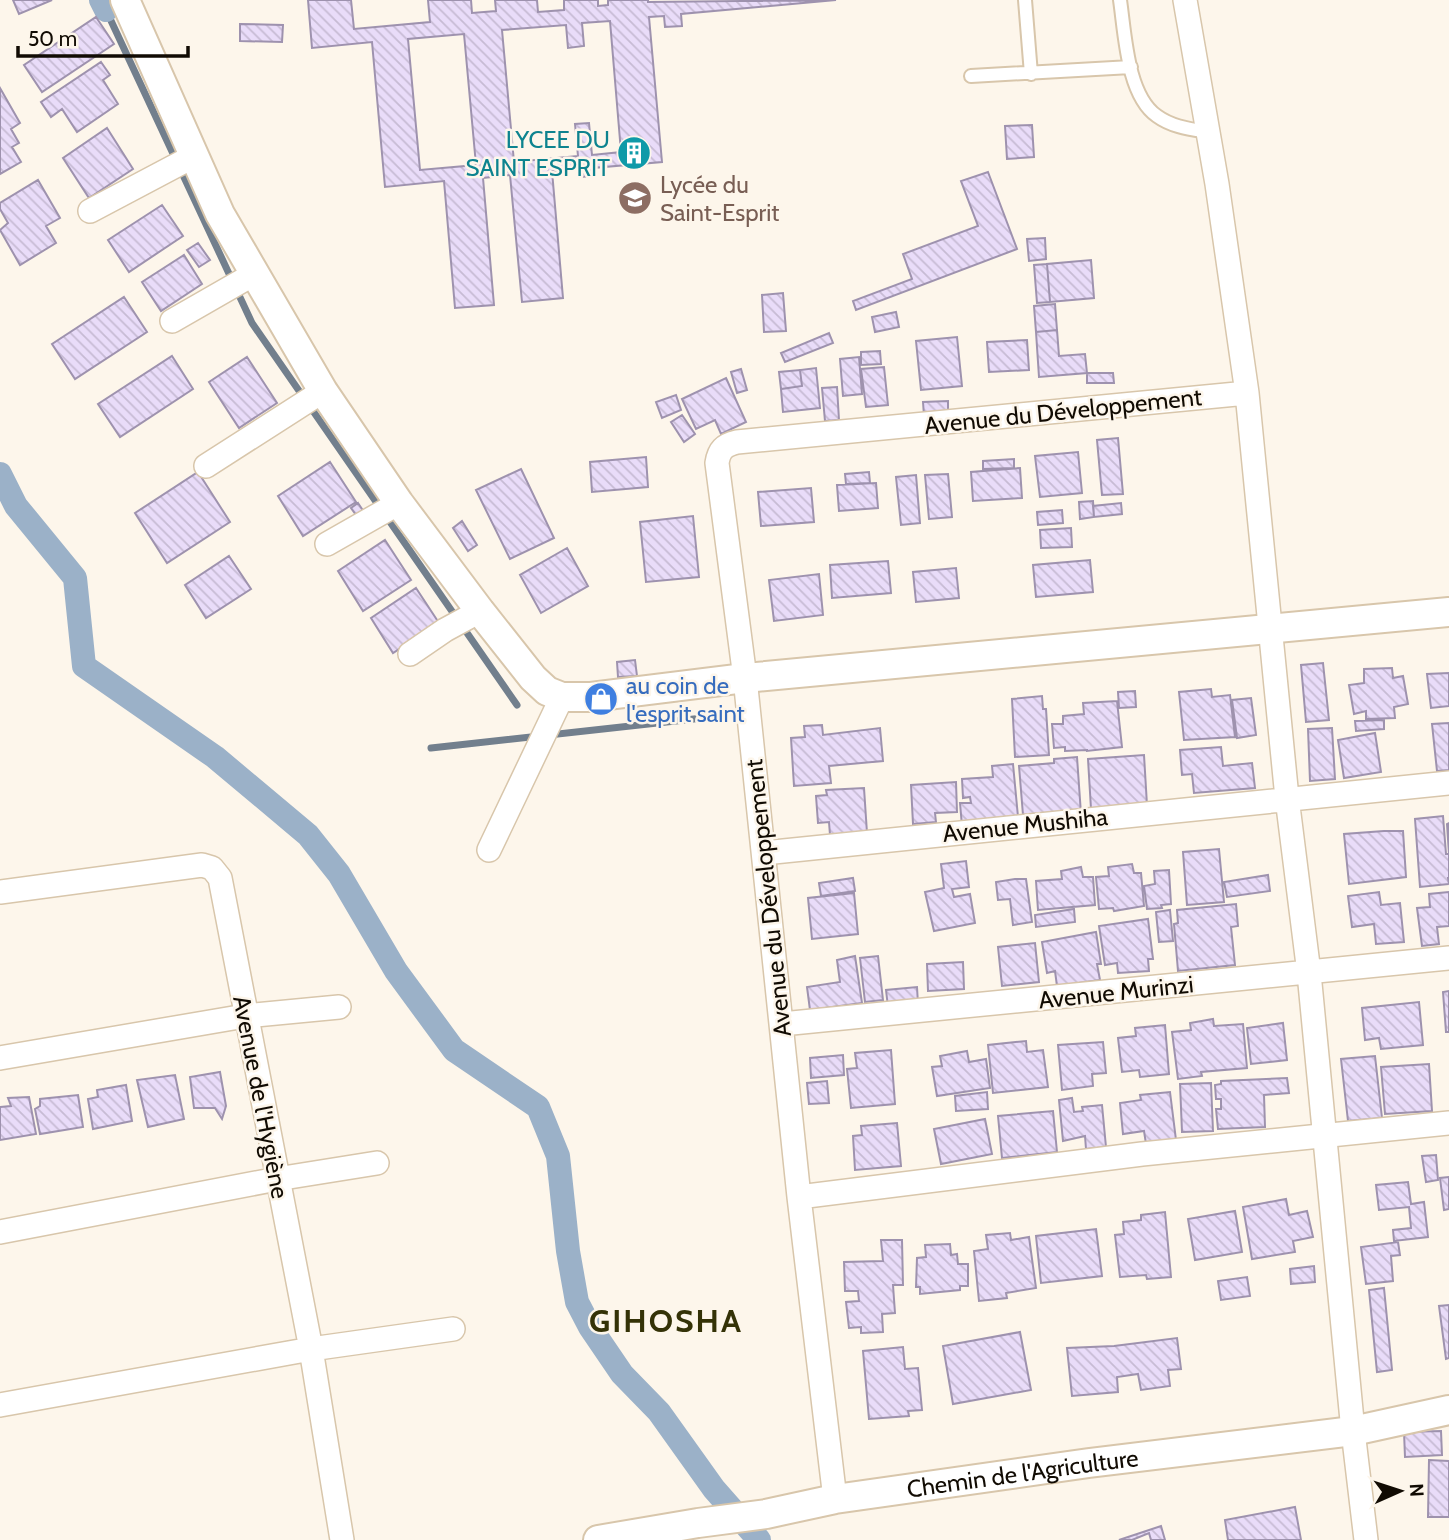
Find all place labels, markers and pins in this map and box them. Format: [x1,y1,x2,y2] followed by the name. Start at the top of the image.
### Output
[466,125,610,182] place label: LYCEE DU SAINT ESPRIT
[615,134,653,172] building icon: LYCEE DU SAINT ESPRIT
[660,170,779,227] place label: Lycée du Saint-Esprit
[616,179,654,217] school or university icon: Lycée du Saint-Esprit
[626,671,745,728] place label: au coin de l'esprit saint
[582,680,620,718] shop icon: au coin de l'esprit saint

